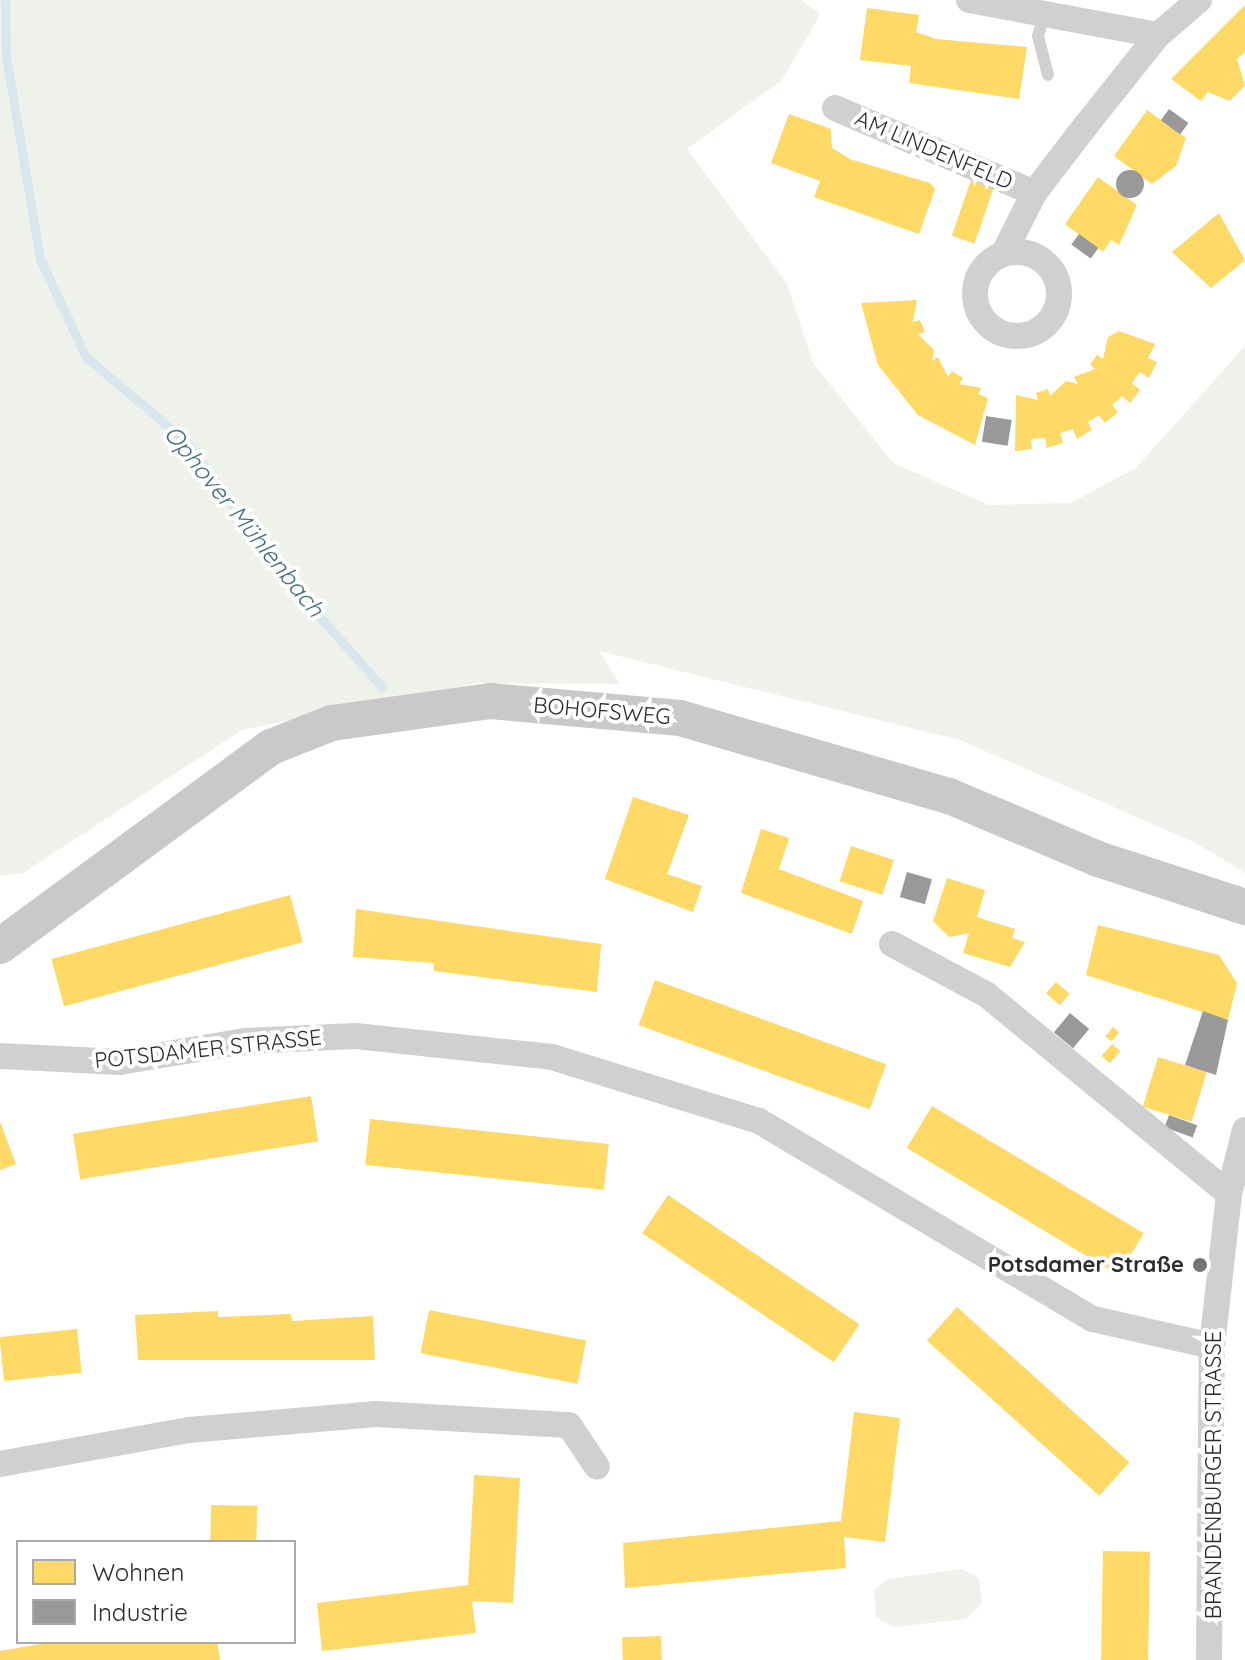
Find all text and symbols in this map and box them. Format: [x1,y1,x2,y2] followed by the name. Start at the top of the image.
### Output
[851,105,1017,195] street label: AM LINDENFELD
[158,420,330,622] water label: Ophover Mühlenbach
[532,692,672,730] street label: BOHOFSWEG
[93,1024,323,1074] street label: POTSDAMER STRASSE
[988,1252,1184,1278] place label: Potsdamer Straße
[1191,1256,1209,1274] marker: Potsdamer Straße
[1201,1331,1227,1619] street label: BRANDENBURGER STRASSE
[16,1540,296,1644] legend
[92,1557,184,1587] text: Wohnen
[92,1597,188,1627] text: Industrie

